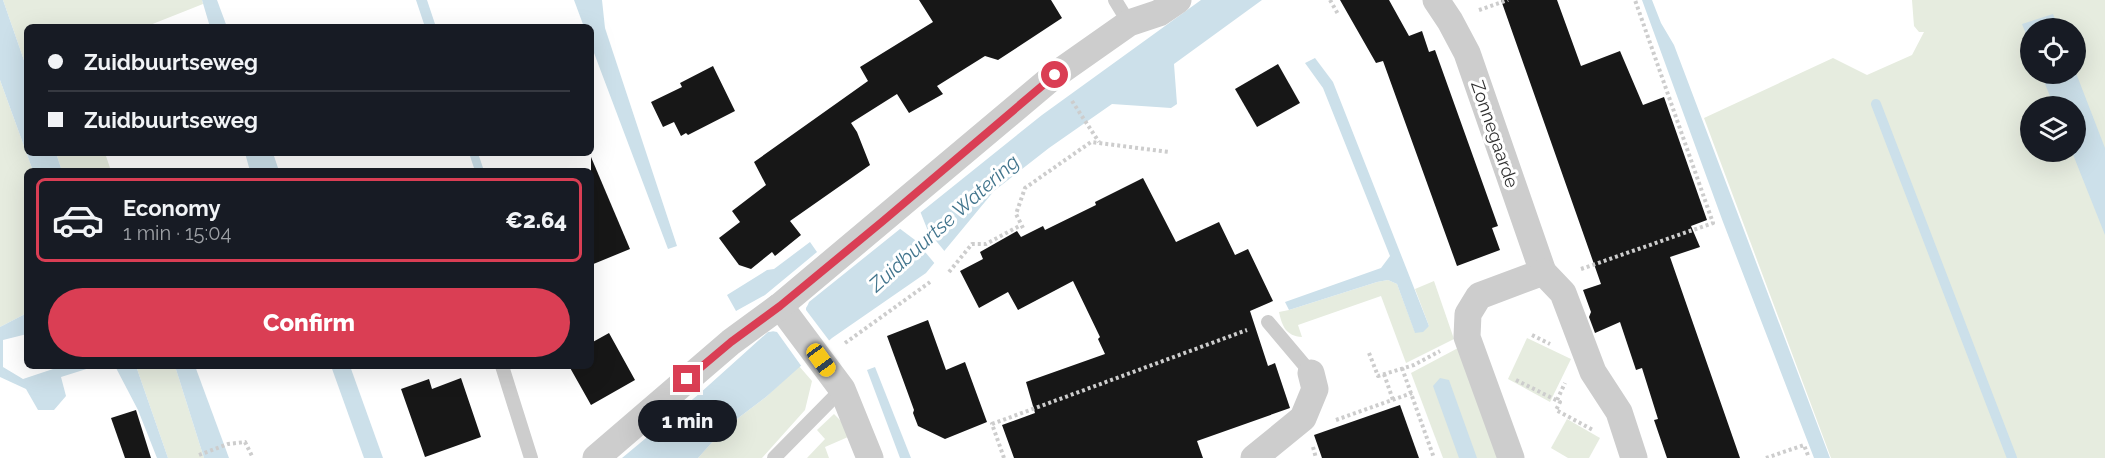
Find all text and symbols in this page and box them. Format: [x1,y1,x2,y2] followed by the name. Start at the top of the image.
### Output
[2020,18,2086,162] map controls
[2020,18,2086,84] button: locate
[84,49,258,75] text: Zuidbuurtseweg
[1041,61,1068,88] route start
[1467,78,1523,191] street label: Zonnegaarde
[2020,96,2086,162] button: layers
[84,107,258,133] text: Zuidbuurtseweg
[863,149,1024,297] water label: Zuidbuurtse Watering
[51,193,105,247] icon: car
[123,195,221,221] text: Economy
[505,207,567,233] text: €2.64
[123,221,231,245] text: 1 min · 15:04
[48,288,570,357] button: Confirm
[803,340,839,380] car
[673,365,700,392] route end
[638,400,736,442] callout: 1 min
[662,409,713,433] text: 1 min

